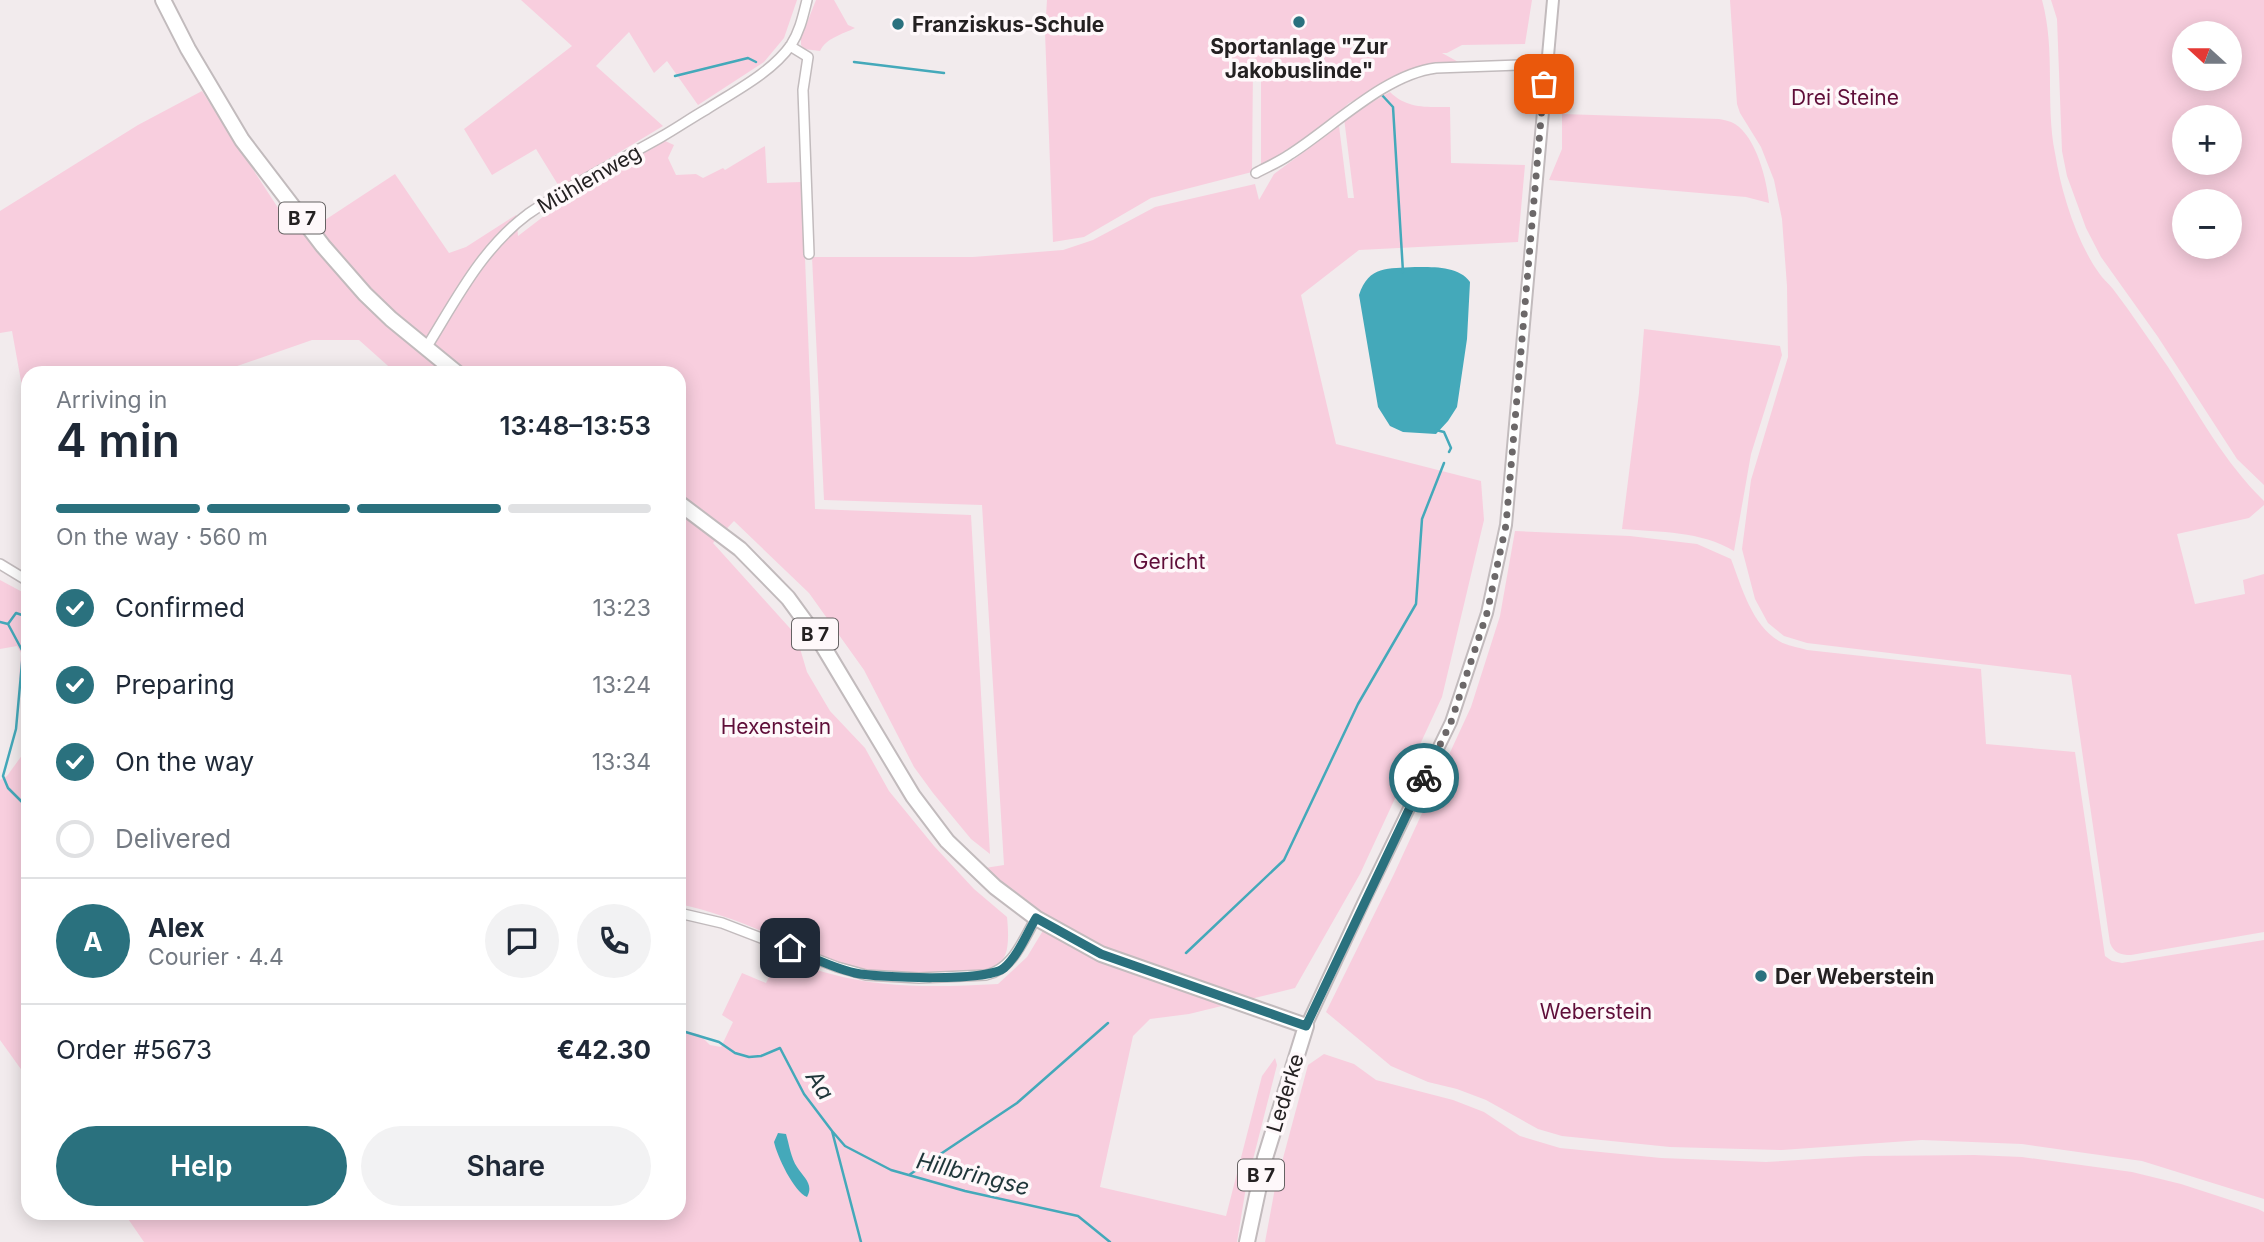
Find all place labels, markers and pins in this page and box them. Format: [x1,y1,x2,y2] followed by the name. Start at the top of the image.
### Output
[912,12,1104,37] place label: Franziskus-Schule
[1291,14,1307,30] marker: Sportanlage "Zur Jakobuslinde"
[890,16,906,32] marker: Franziskus-Schule
[1210,34,1388,83] place label: Sportanlage "Zur Jakobuslinde"
[1514,54,1574,114] pin
[760,918,820,978] pin
[1775,964,1934,989] place label: Der Weberstein
[1753,968,1769,984] marker: Der Weberstein

